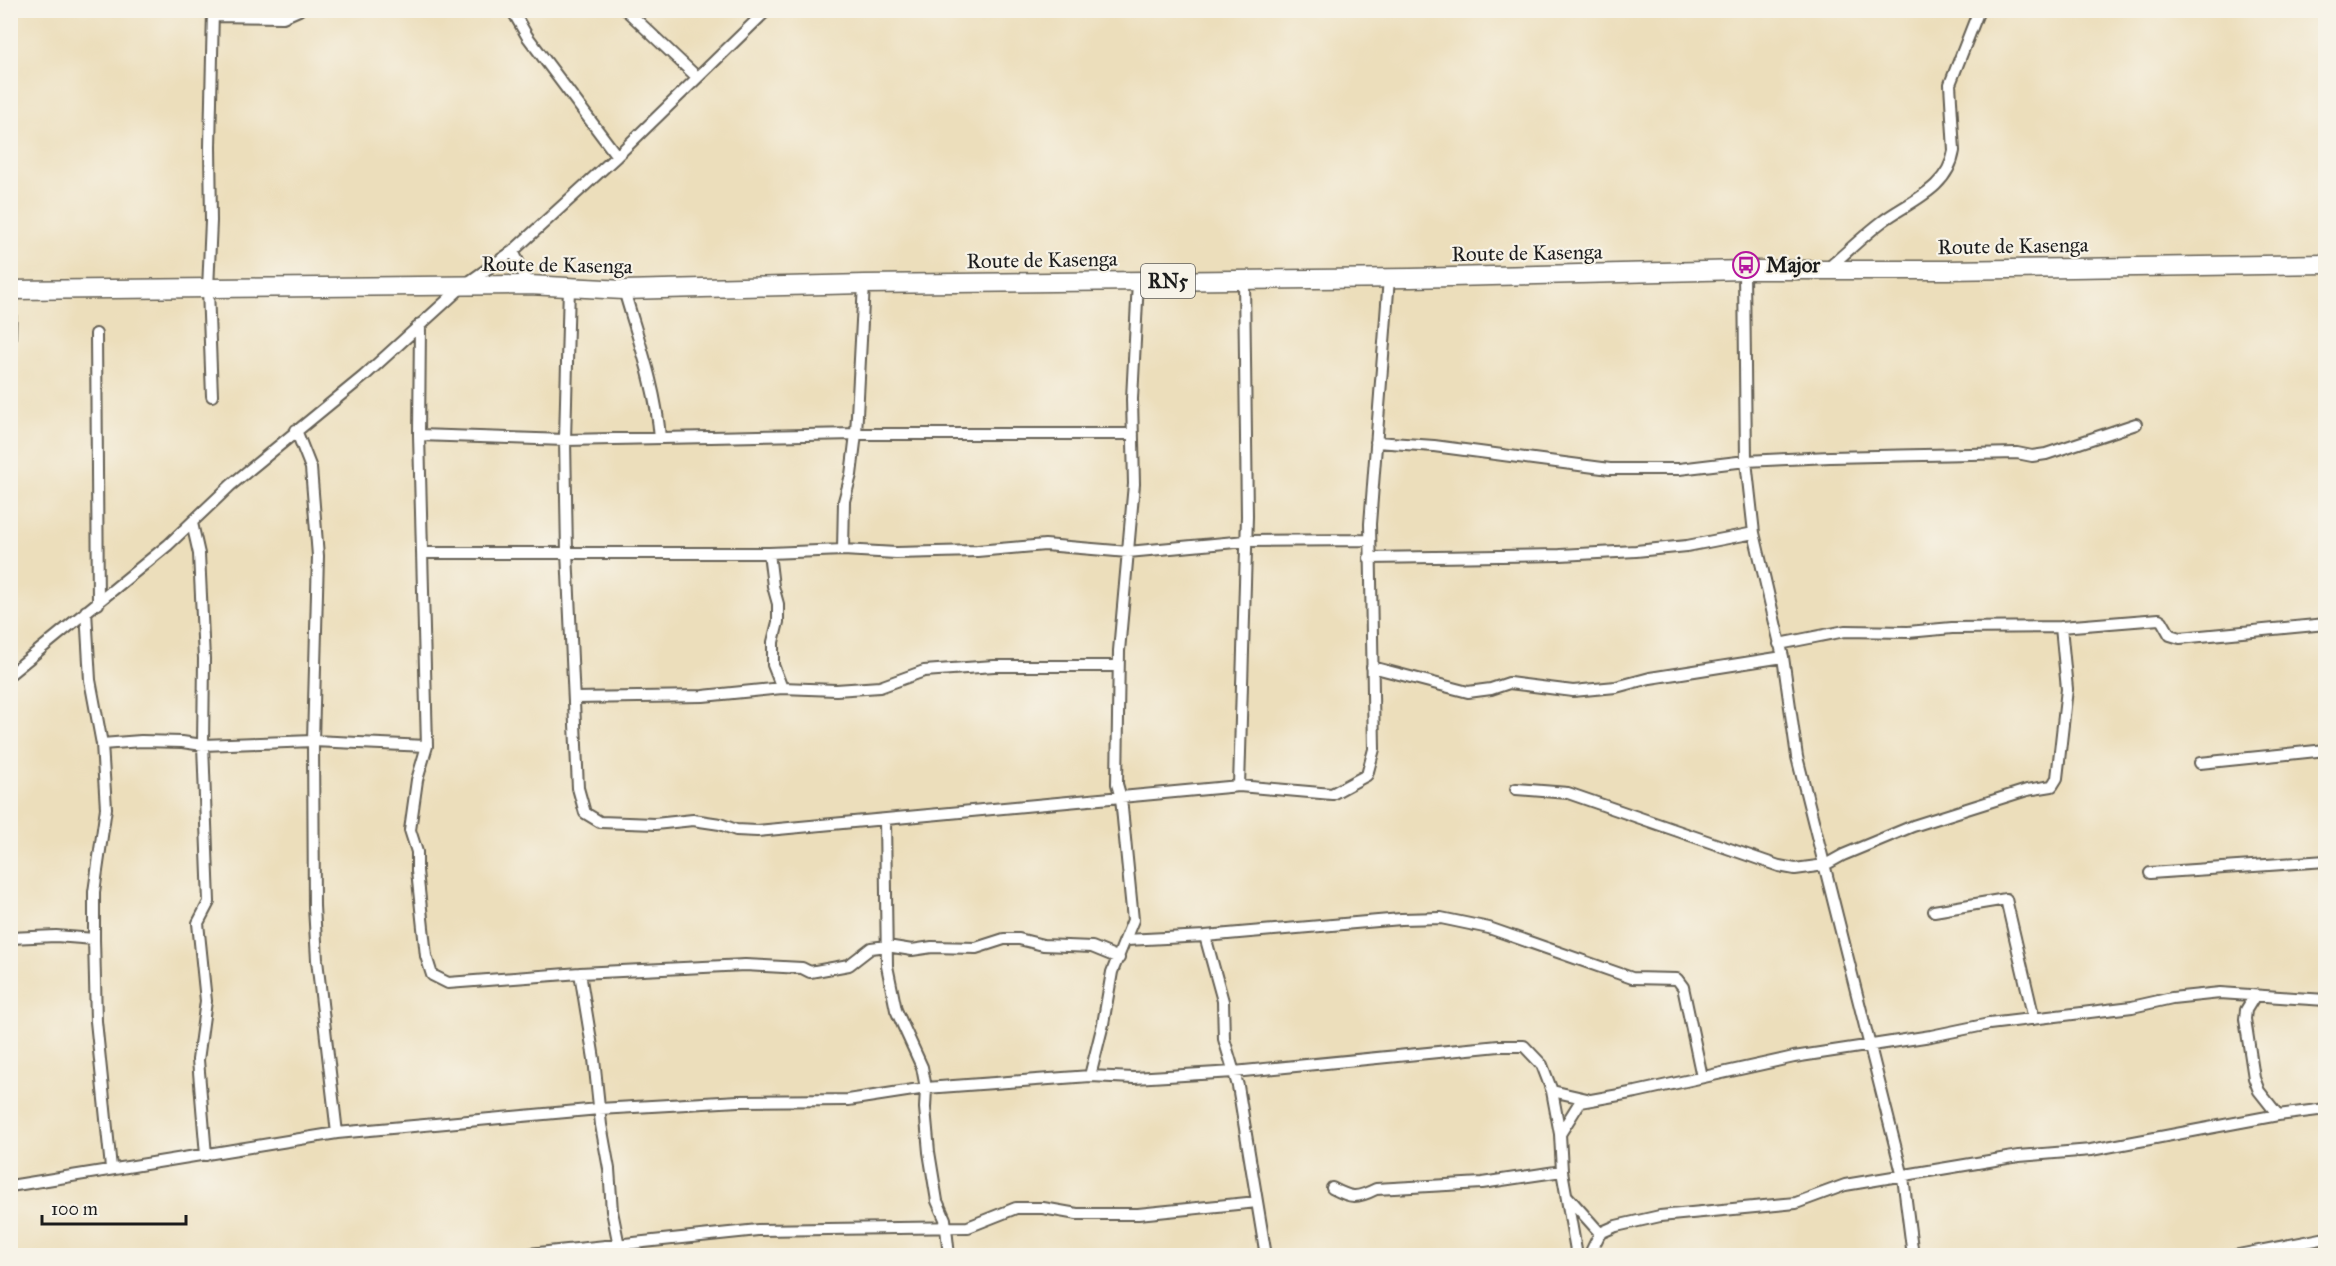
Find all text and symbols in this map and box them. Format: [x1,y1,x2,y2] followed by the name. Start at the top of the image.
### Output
[1937,232,2089,260] street label: Route de Kasenga
[1451,239,1603,267] street label: Route de Kasenga
[966,246,1118,274] street label: Route de Kasenga
[1731,250,1761,280] bus stop icon: Major
[481,251,633,279] street label: Route de Kasenga
[1766,252,1821,278] place label: Major
[1141,264,1195,298] road number: RN5
[42,1188,186,1226] scale bar
[51,1198,98,1220] text: 100 m

